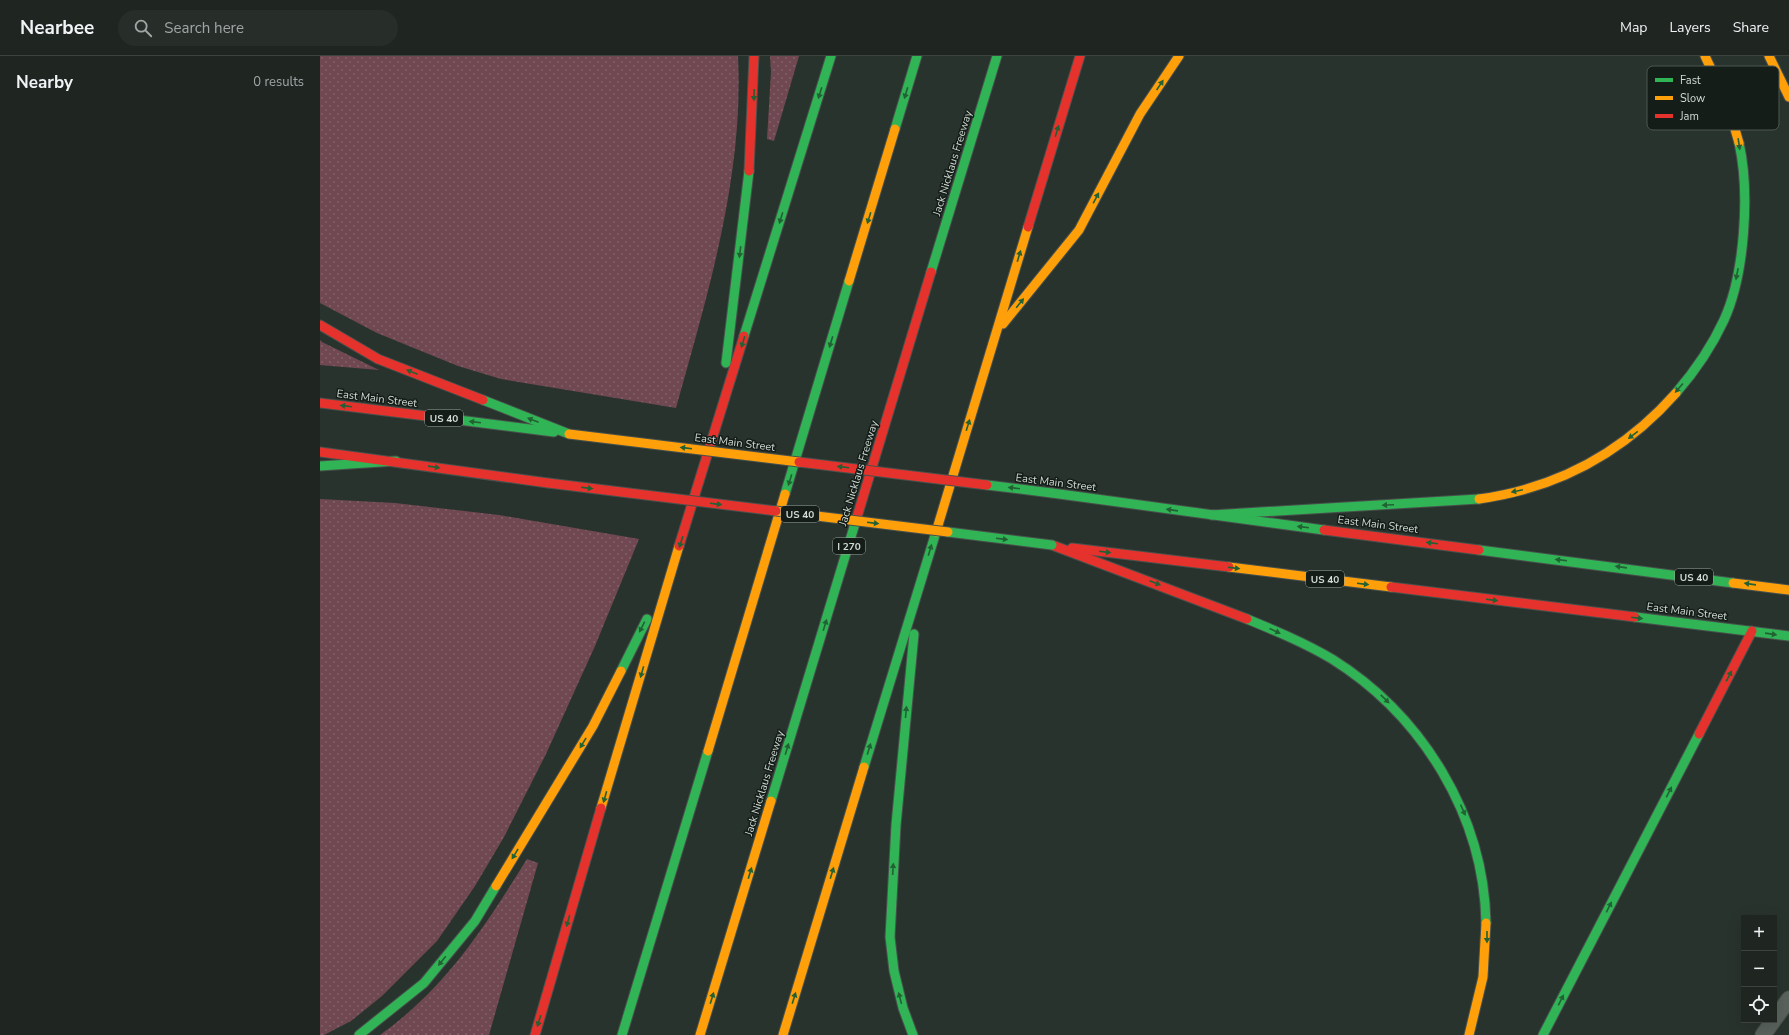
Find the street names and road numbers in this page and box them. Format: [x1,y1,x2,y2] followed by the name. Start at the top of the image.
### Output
[929,108,976,219] street label: Jack Nicklaus Freeway
[336,386,418,411] street label: East Main Street
[425,410,463,426] road number: US 40
[835,418,882,529] street label: Jack Nicklaus Freeway
[694,430,776,455] street label: East Main Street
[1015,470,1097,495] street label: East Main Street
[781,506,819,522] road number: US 40
[1337,512,1419,537] street label: East Main Street
[833,538,865,554] road number: I 270
[1675,569,1713,585] road number: US 40
[1306,571,1344,587] road number: US 40
[1646,599,1728,624] street label: East Main Street
[741,728,788,839] street label: Jack Nicklaus Freeway

